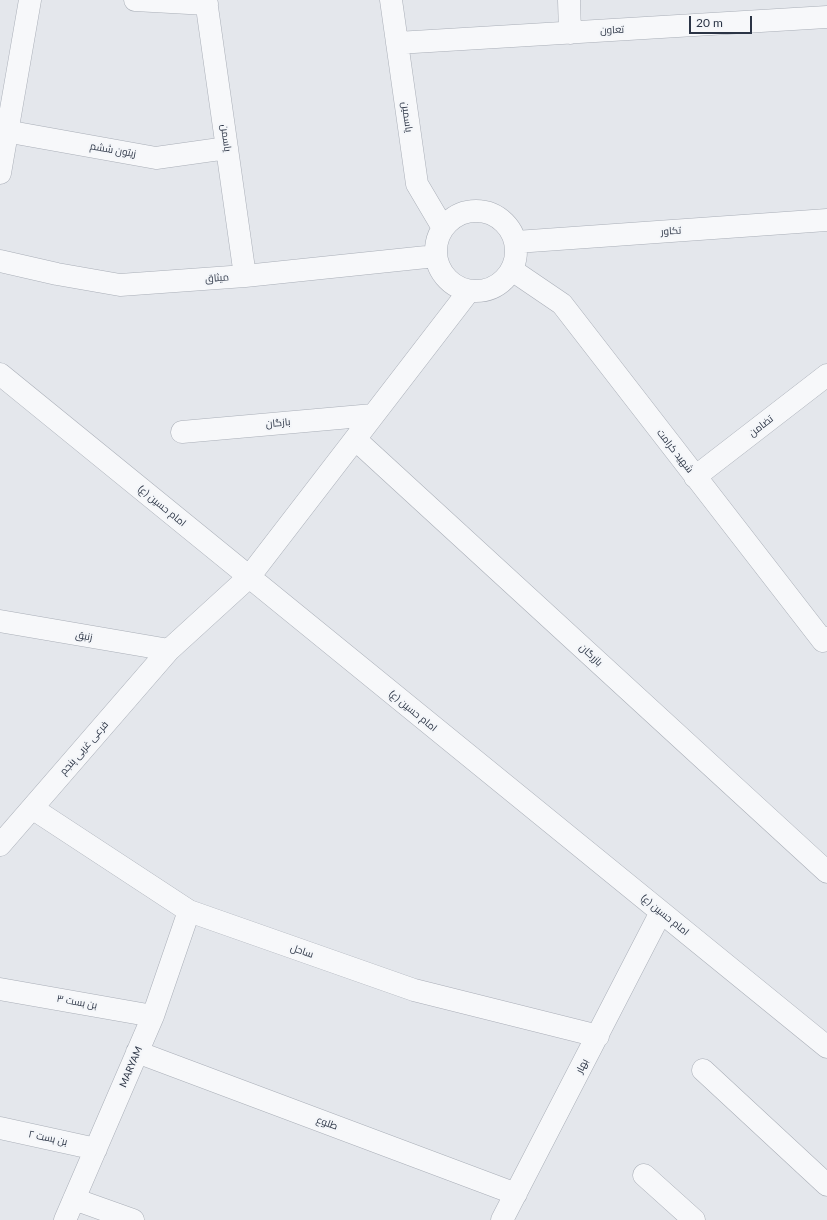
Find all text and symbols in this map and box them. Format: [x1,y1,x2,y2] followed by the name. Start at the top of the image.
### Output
[691,8,754,34] scale bar
[696,15,723,30] text: 20 m
[600,23,624,37] street label: تعاون
[399,101,415,133] street label: یاسمین
[218,123,234,153] street label: یاسمن
[89,140,137,160] street label: زیتون ششم
[660,224,682,238] street label: تکاور
[205,271,229,285] street label: میثاق
[746,413,776,439] street label: تضامن
[265,416,291,430] street label: بازگان
[654,427,696,475] street label: شهید کرامت
[136,483,188,529] street label: امام حسین (ع)
[74,629,94,643] street label: زنبق
[577,641,605,669] street label: بازرگان
[387,688,439,734] street label: امام حسین (ع)
[57,719,111,777] street label: فرعی غربی پنجم
[639,892,691,938] street label: امام حسین (ع)
[289,941,315,961] street label: ساحل
[56,993,98,1011] street label: بن بست ۳
[117,1045,145,1089] street label: MARYAM
[573,1057,591,1075] street label: بهار
[315,1114,339,1132] street label: طلوع
[27,1128,69,1148] street label: بن بست ۲

